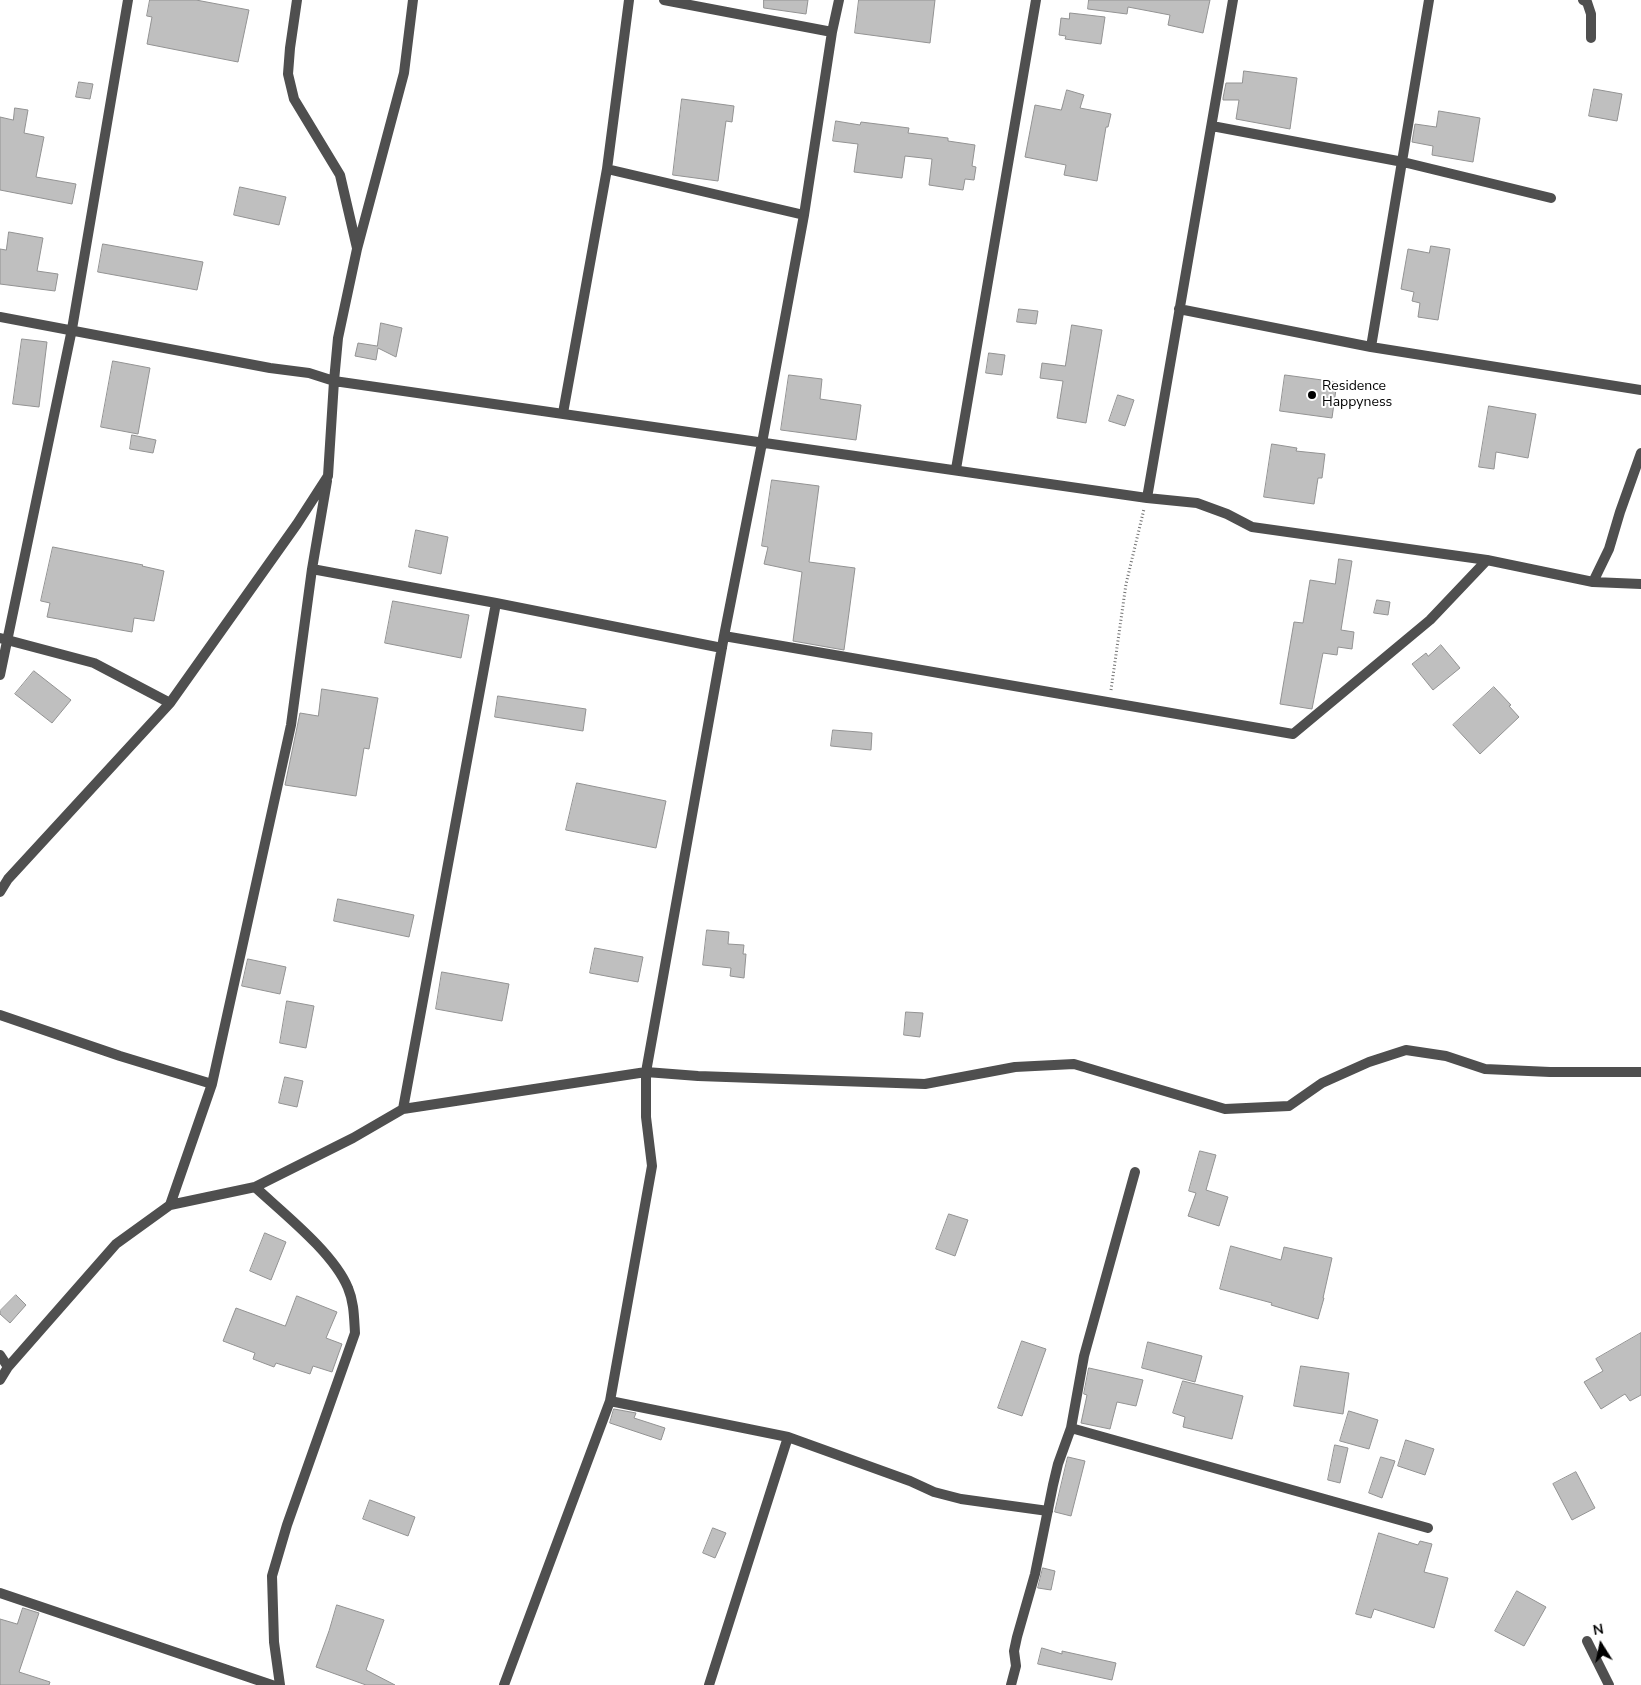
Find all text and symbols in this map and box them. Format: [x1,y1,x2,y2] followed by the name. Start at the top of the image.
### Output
[1322,379,1392,412] place label: Residence Happyness
[1306,389,1318,401] marker: Residence Happyness
[1591,1619,1605,1640] text: N
[1576,1620,1626,1670] north arrow

